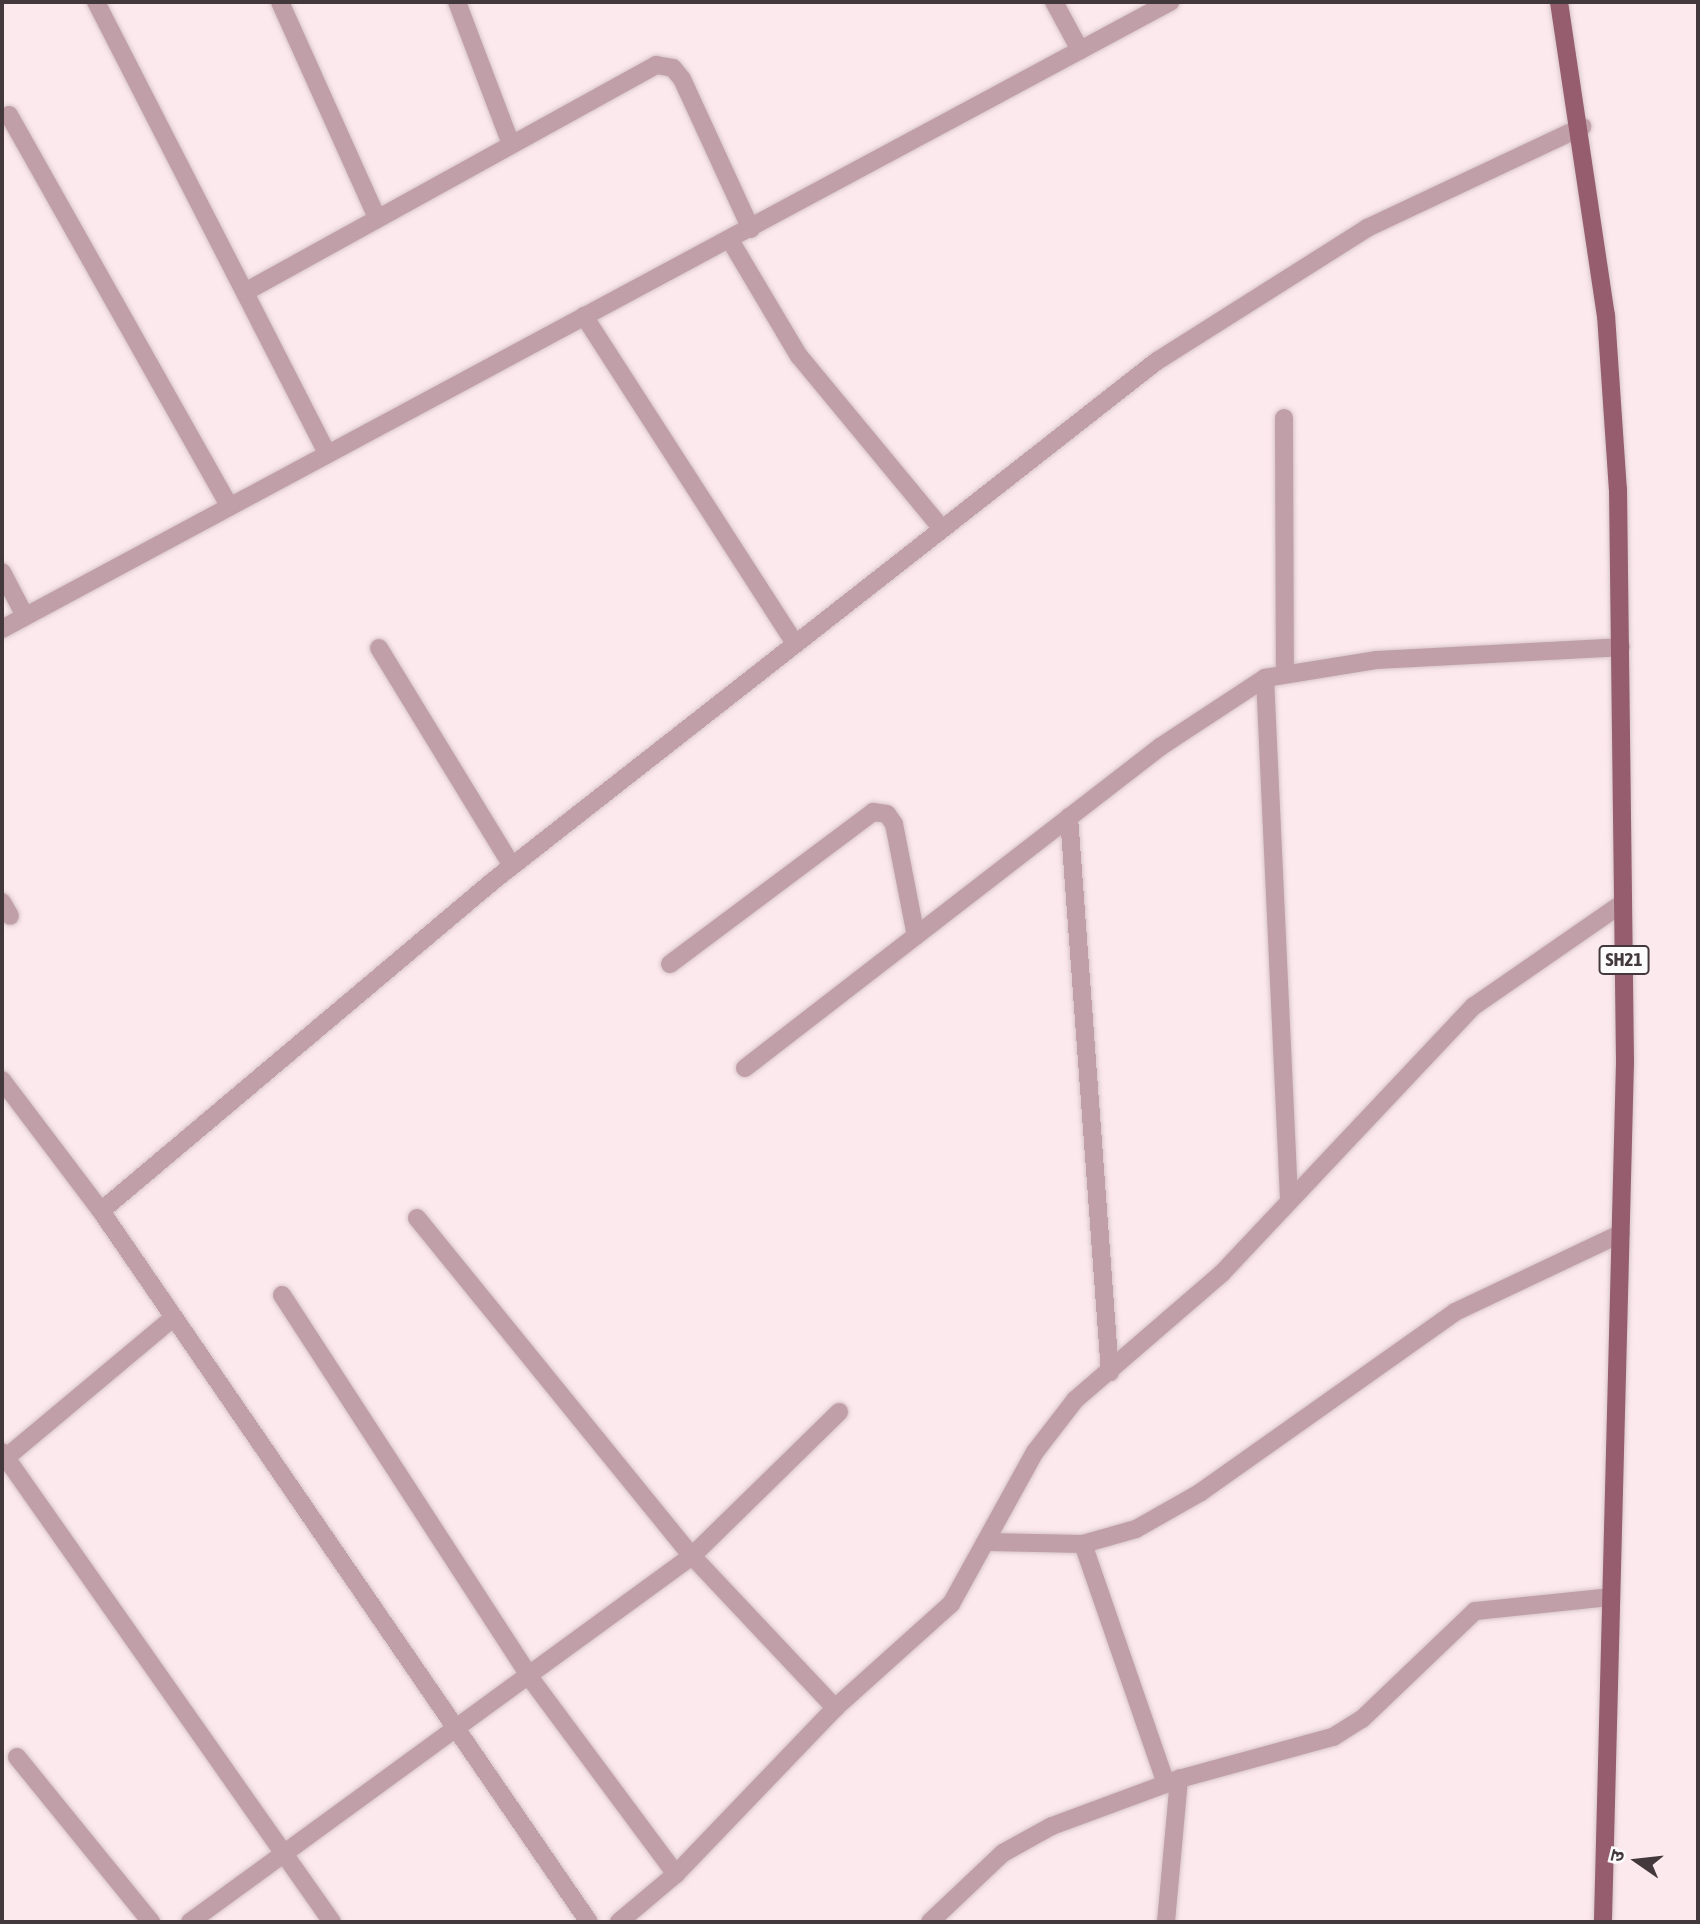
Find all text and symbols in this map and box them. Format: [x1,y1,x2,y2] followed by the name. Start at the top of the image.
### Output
[1598,944,1650,976] road number: SH21
[1602,1826,1672,1896] north arrow
[1605,1848,1629,1864] text: उ

